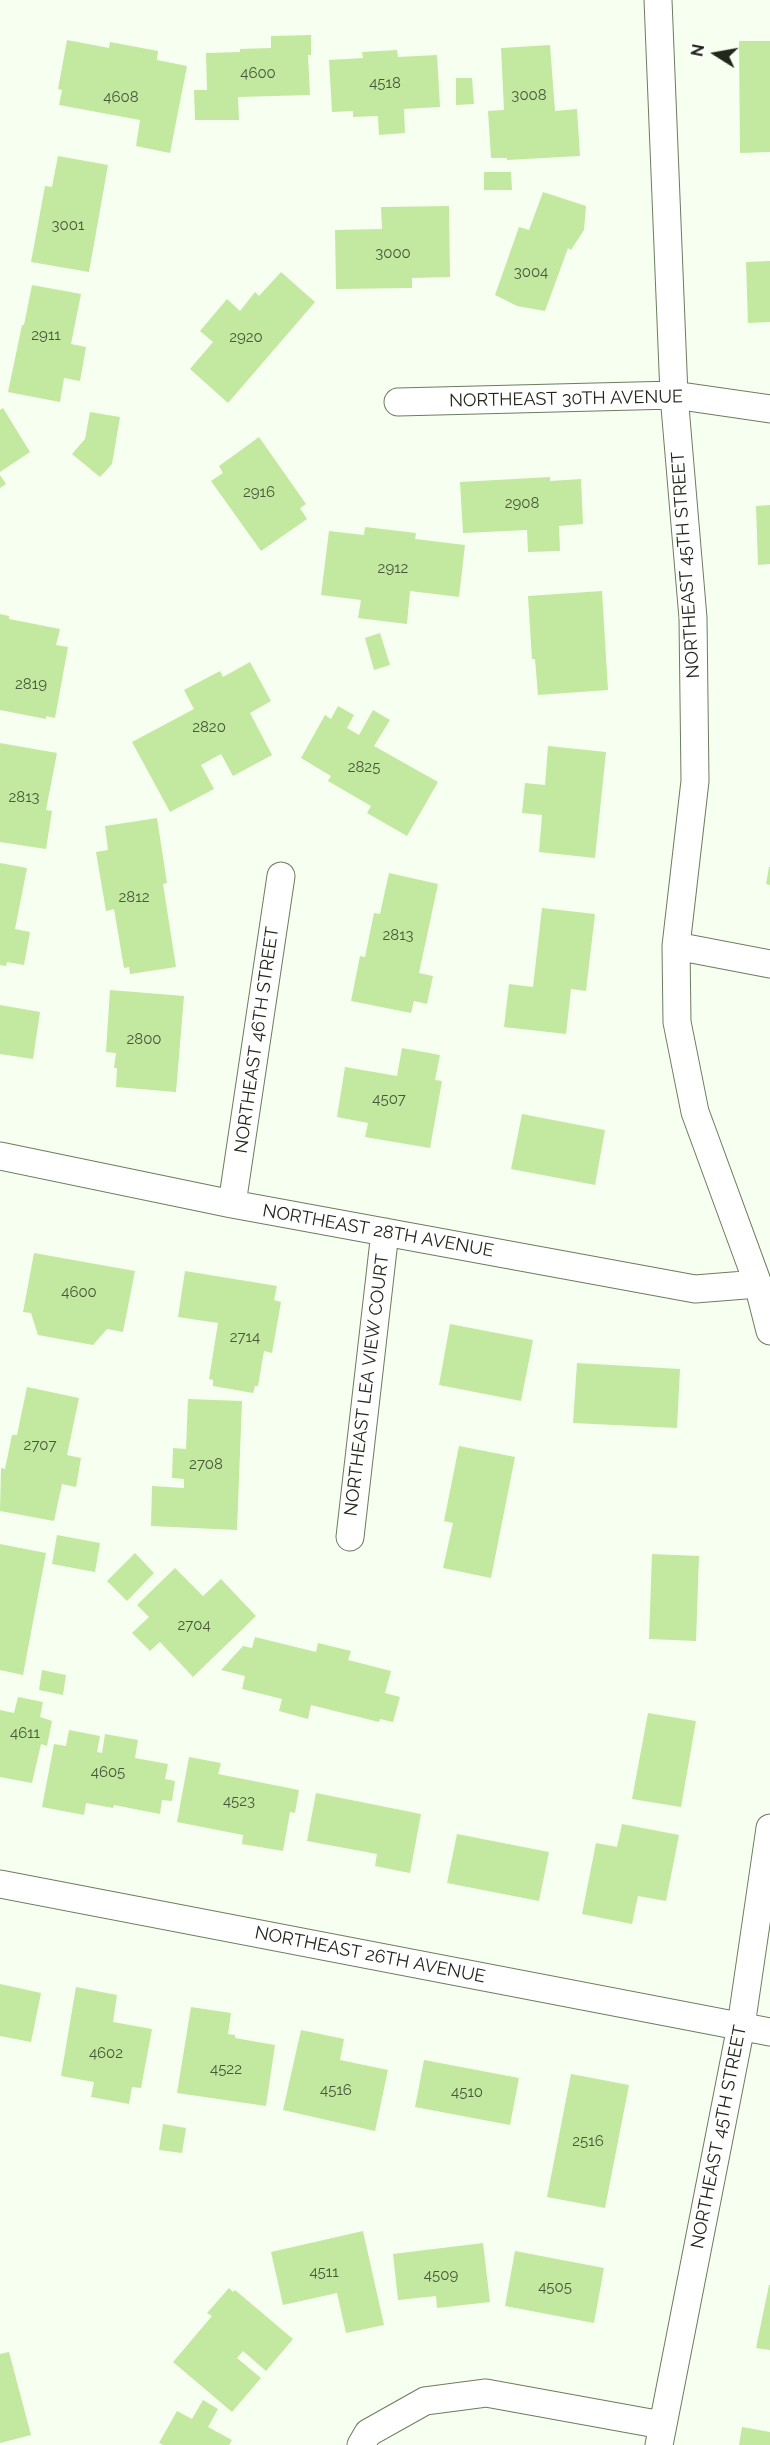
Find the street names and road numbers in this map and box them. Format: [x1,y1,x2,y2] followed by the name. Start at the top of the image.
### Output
[449,386,683,412] street label: NORTHEAST 30TH AVENUE
[667,451,705,679] street label: NORTHEAST 45TH STREET
[230,925,284,1155] street label: NORTHEAST 46TH STREET
[261,1200,495,1262] street label: NORTHEAST 28TH AVENUE
[340,1253,394,1517] street label: NORTHEAST LEA VIEW COURT
[253,1922,487,1988] street label: NORTHEAST 26TH AVENUE
[687,2023,751,2251] street label: NORTHEAST 45TH STREET

